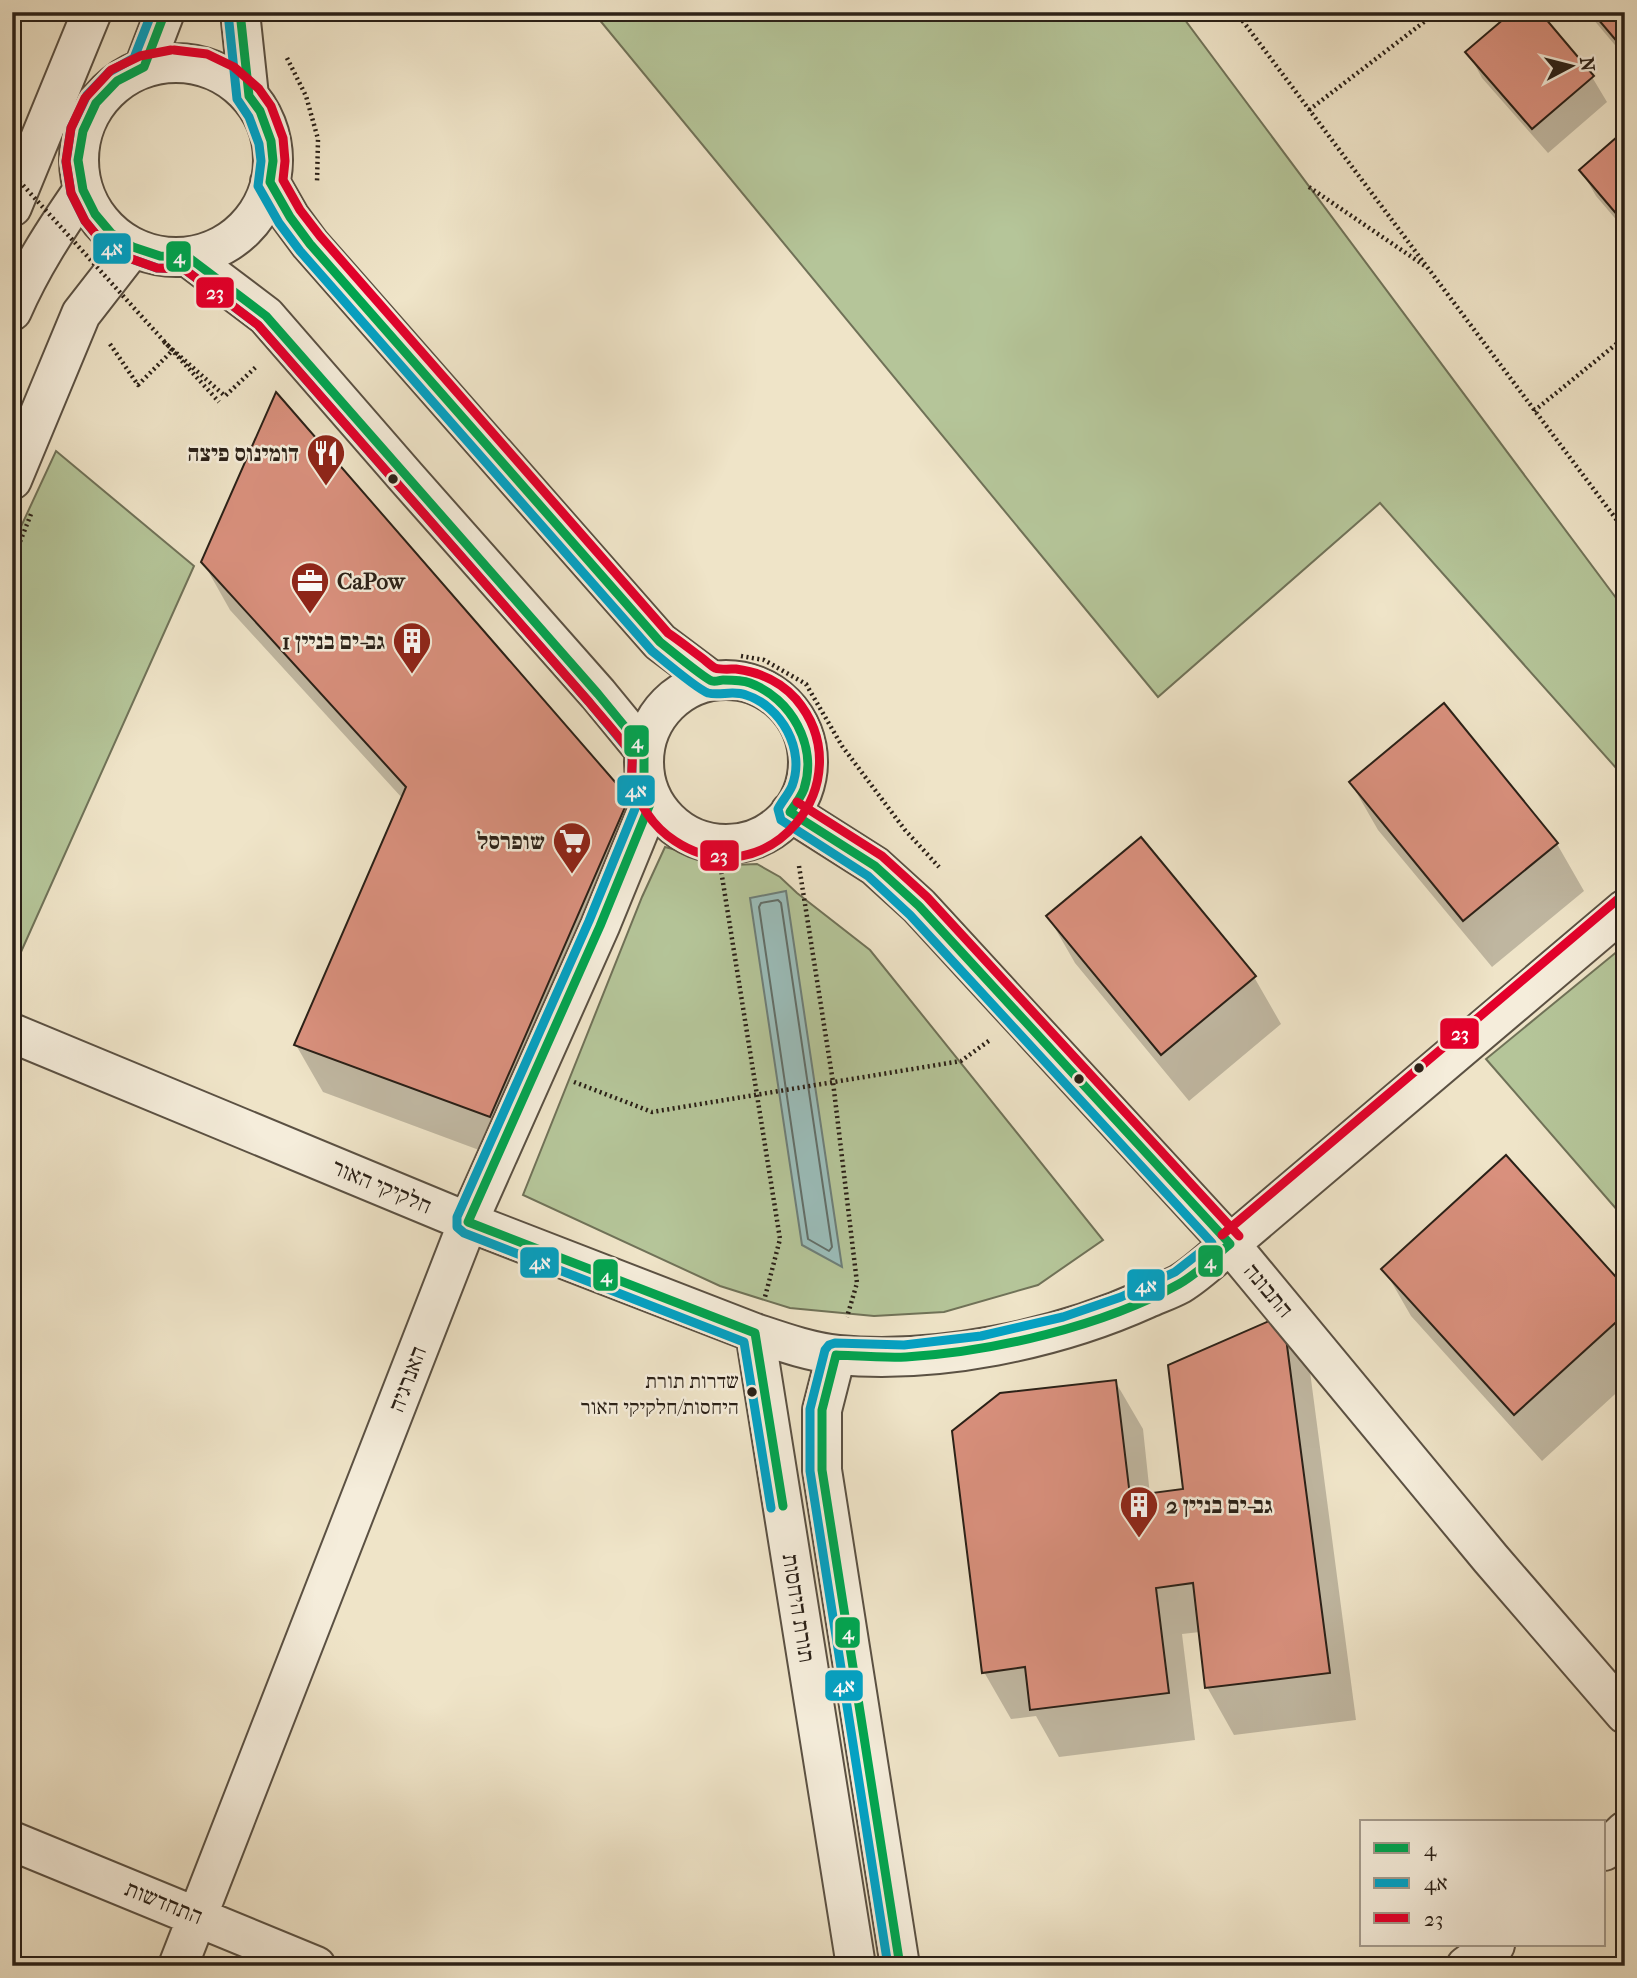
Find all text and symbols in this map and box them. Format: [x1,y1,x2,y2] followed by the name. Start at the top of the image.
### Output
[1536,32,1606,102] north arrow
[1575,56,1599,73] text: N
[92,232,132,265] line badge: 4א
[100,238,123,260] text: 4א
[165,240,192,273] line badge: 4
[172,246,185,268] text: 4
[195,276,235,309] line badge: 23
[206,282,224,304] text: 23
[305,432,347,487] restaurant icon: דומינוס פיצה
[187,440,299,467] place label: דומינוס פיצה
[386,472,400,486] unlabelled marker
[289,560,331,615] office icon: CaPow
[337,568,407,595] place label: CaPow
[391,620,433,675] building icon: גב-ים בניין 1
[282,628,385,655] place label: גב-ים בניין 1
[623,724,650,758] line badge: 4
[630,731,643,753] text: 4
[616,774,656,807] line badge: 4א
[624,780,647,802] text: 4א
[551,820,593,875] supermarket icon: שופרסל
[477,828,545,855] place label: שופרסל
[699,839,740,872] line badge: 23
[710,845,728,867] text: 23
[1439,1017,1480,1050] line badge: 23
[1451,1023,1469,1045] text: 23
[1412,1061,1426,1075] unlabelled marker
[1072,1072,1086,1086] unlabelled marker
[328,1153,436,1220] street label: חלקיקי האור
[1197,1244,1224,1278] line badge: 4
[519,1246,560,1279] line badge: 4א
[1203,1251,1216,1273] text: 4
[528,1252,551,1274] text: 4א
[592,1258,619,1292] line badge: 4
[1238,1258,1299,1323] street label: התבונה
[599,1265,612,1287] text: 4
[1126,1268,1166,1302] line badge: 4א
[1134,1275,1157,1297] text: 4א
[383,1342,432,1416] street label: האנרגיה
[581,1369,739,1419] place label: שדרות תורת היחסות/חלקיקי האור
[745,1385,759,1399] marker: שדרות תורת היחסות/חלקיקי האור
[1118,1484,1160,1539] building icon: גב-ים בניין 2
[1166,1492,1273,1519] place label: גב-ים בניין 2
[777,1552,820,1665] street label: תורת היחסות
[834,1616,861,1649] line badge: 4
[841,1622,854,1644] text: 4
[824,1669,864,1702] line badge: 4א
[832,1675,855,1697] text: 4א
[1360,1820,1606,1946] legend
[1424,1837,1437,1861] text: 4
[1424,1871,1448,1895] text: 4א
[121,1875,207,1930] street label: התחדשות
[1424,1907,1443,1931] text: 23

